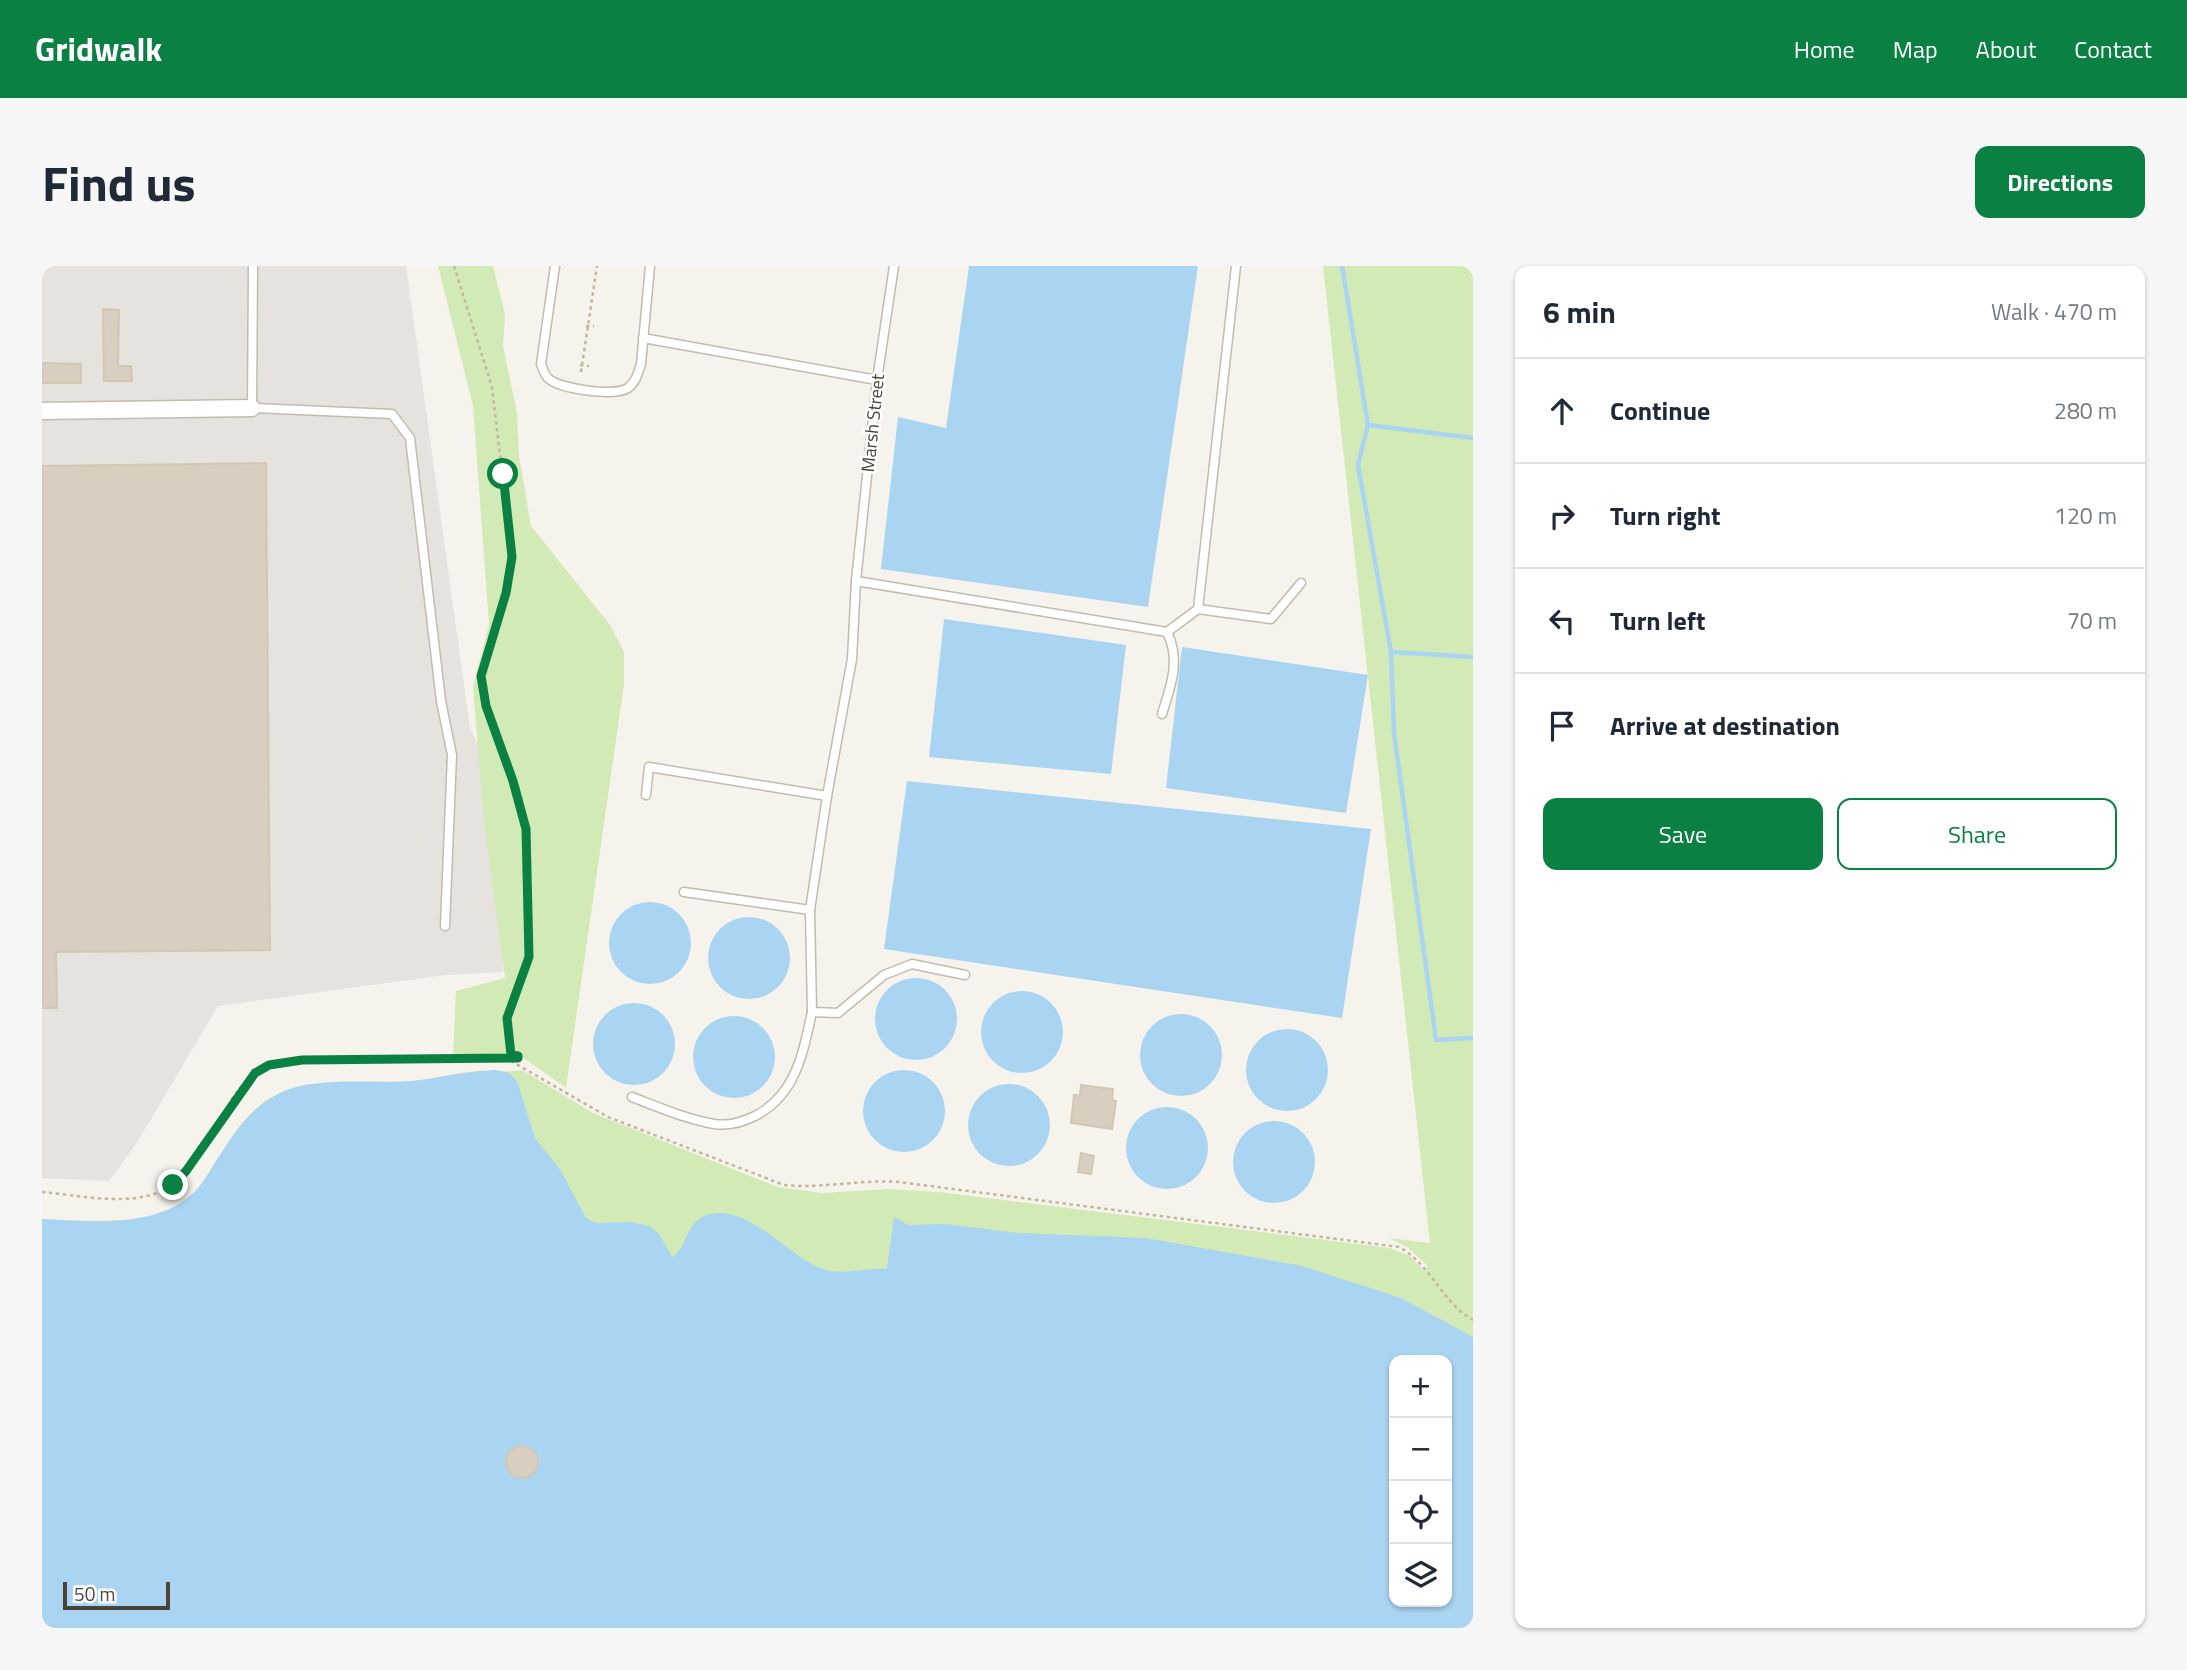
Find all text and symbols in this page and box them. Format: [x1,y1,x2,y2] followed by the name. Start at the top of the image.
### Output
[35,24,162,74] text: Gridwalk
[1794,31,1855,67] text: Home
[1893,31,1938,67] text: Map
[1976,31,2036,67] text: About
[2074,31,2152,67] text: Contact
[42,145,196,220] text: Find us
[1975,146,2145,218] button: Directions
[1543,289,1616,335] text: 6 min
[1991,294,2117,329] text: Walk · 470 m
[854,372,891,473] street label: Marsh Street
[1610,391,1710,430] text: Continue
[1543,392,1581,430] icon: ahead
[2054,393,2117,428] text: 280 m
[487,458,518,489] route start
[1610,496,1721,535] text: Turn right
[1543,497,1581,535] icon: right
[2054,498,2117,533] text: 120 m
[1610,601,1705,640] text: Turn left
[1543,602,1581,640] icon: left
[2067,603,2117,638] text: 70 m
[1610,706,1840,745] text: Arrive at destination
[1543,707,1581,745] icon: arrive
[1543,798,1823,870] button: Save
[1837,798,2117,870] button: Share
[157,1169,188,1200] route end
[1389,1355,1452,1607] map controls
[1389,1355,1452,1418] button: +
[1389,1418,1452,1481] button: −
[1389,1481,1452,1544] button: locate
[1389,1544,1452,1607] button: layers
[63,1579,170,1611] scale bar
[74,1579,115,1608] text: 50 m

